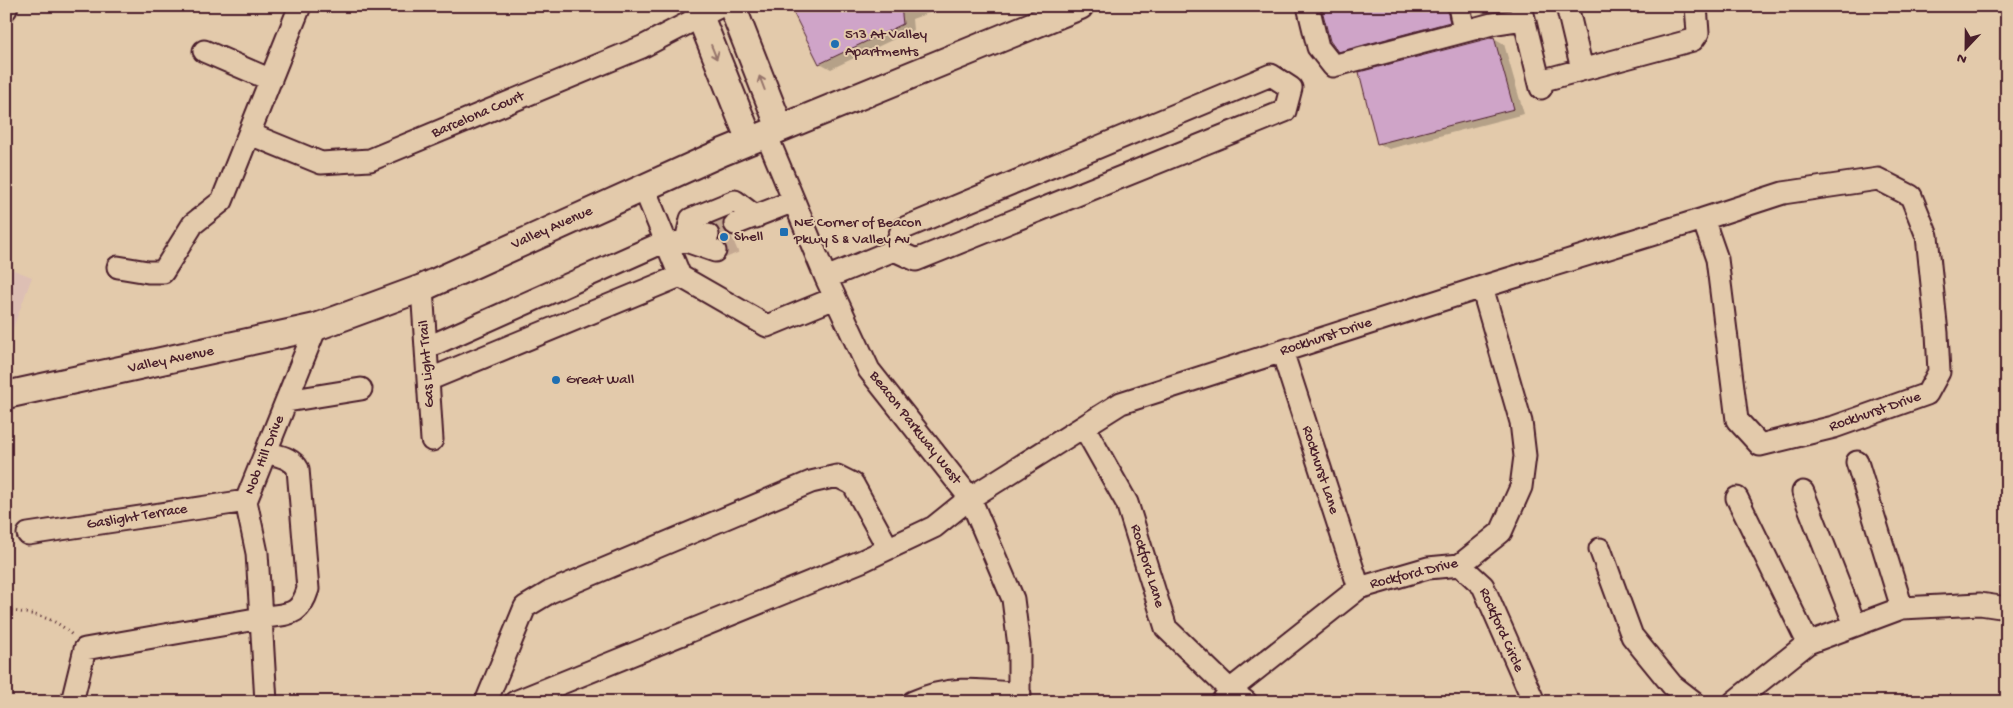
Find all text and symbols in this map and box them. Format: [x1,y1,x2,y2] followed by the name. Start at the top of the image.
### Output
[1940,22,1990,72] north arrow
[845,26,928,61] place label: 513 At Valley Apartments
[829,38,841,50] marker: 513 At Valley Apartments
[710,43,719,59] one-way arrow
[1955,48,1969,67] text: N
[757,76,767,91] one-way arrow
[428,87,529,143] street label: Barcelona Court
[508,202,596,254] street label: Valley Avenue
[793,214,921,249] place label: NE Corner of Beacon Pkwy S & Valley Av
[778,226,790,238] marker: NE Corner of Beacon Pkwy S & Valley Av
[734,228,763,246] place label: Shell
[718,231,730,243] marker: Shell
[1278,314,1375,360] street label: Rockhurst Drive
[415,320,439,408] street label: Gas Light Trail
[126,342,216,378] street label: Valley Avenue
[865,367,966,490] street label: Beacon Parkway West
[566,371,634,389] place label: Great Wall
[550,374,562,386] marker: Great Wall
[1827,388,1923,436] street label: Rockhurst Drive
[241,413,289,497] street label: Nob Hill Drive
[1297,424,1343,517] street label: Rockhurst Lane
[85,500,189,534] street label: Gaslight Terrace
[1126,522,1168,610] street label: Rockford Lane
[1368,554,1460,594] street label: Rockford Drive
[1474,585,1528,675] street label: Rockford Circle

